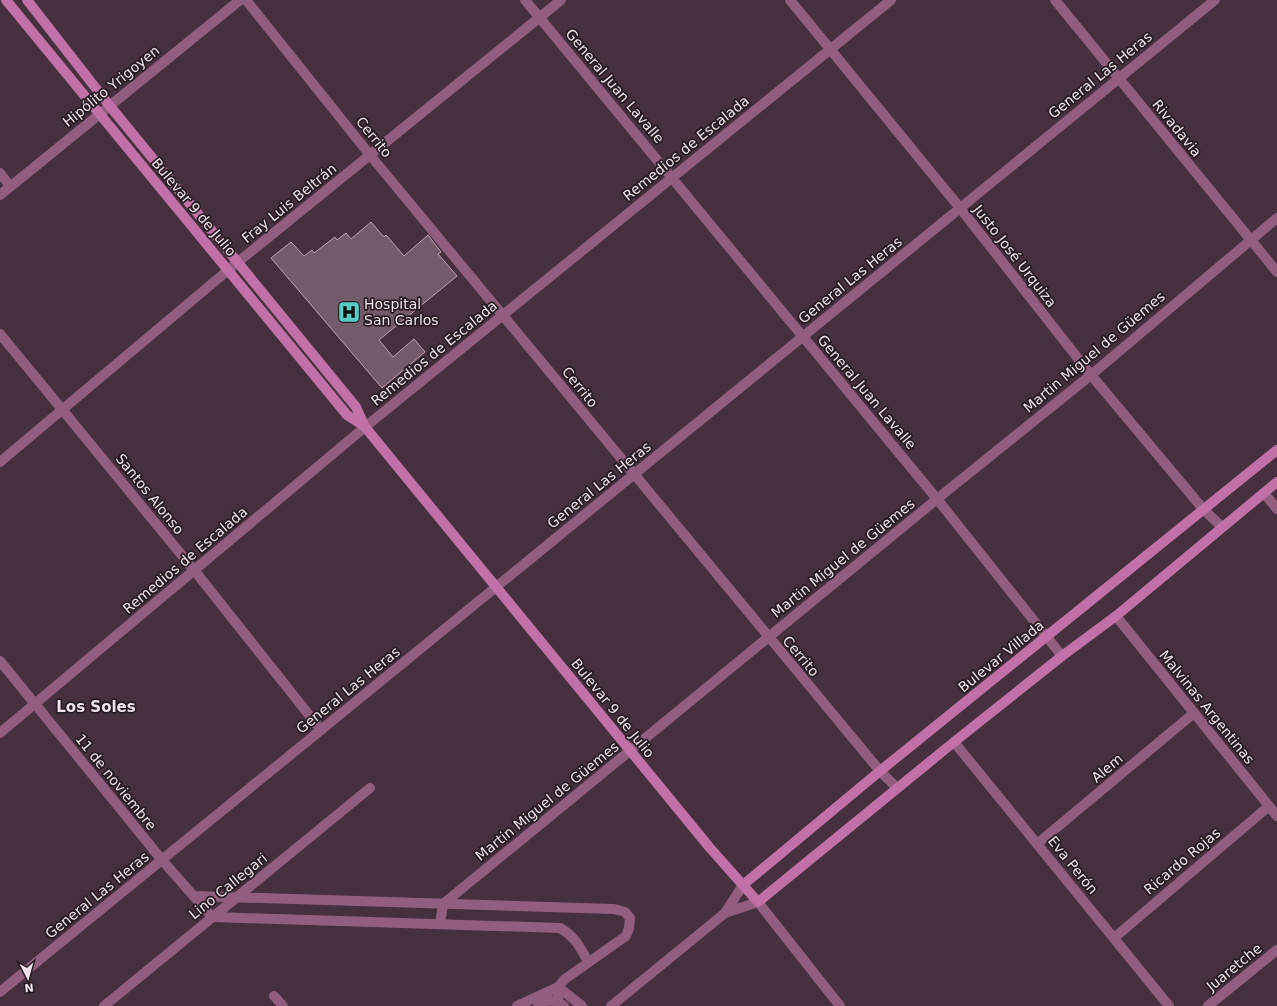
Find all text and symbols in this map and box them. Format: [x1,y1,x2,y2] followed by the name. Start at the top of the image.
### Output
[563,26,667,146] street label: General Juan Lavalle
[1045,28,1155,122] street label: General Las Heras
[60,42,162,130] street label: Hipólito Yrigoyen
[620,92,752,204] street label: Remedios de Escalada
[1149,96,1205,160] street label: Rivadavia
[353,113,395,161] street label: Cerrito
[148,155,240,259] street label: Bulevar 9 de Julio
[239,160,339,246] street label: Fray Luis Beltrán
[970,201,1060,310] street label: Justo José Urquiza
[795,233,905,327] street label: General Las Heras
[1020,288,1168,416] street label: Martin Miguel de Güemes
[364,296,439,328] place label: Hospital San Carlos
[368,297,500,409] street label: Remedios de Escalada
[336,299,362,325] hospital icon: Hospital San Carlos
[815,332,919,452] street label: General Juan Lavalle
[559,363,601,411] street label: Cerrito
[544,438,654,532] street label: General Las Heras
[113,451,187,537] street label: Santos Alonso
[768,495,918,621] street label: Martin Miguel de Güemes
[120,503,250,617] street label: Remedios de Escalada
[955,617,1047,695] street label: Bulevar Villada
[780,633,822,679] street label: Cerrito
[293,643,403,737] street label: General Las Heras
[1156,647,1258,767] street label: Malvinas Argentinas
[568,655,658,761] street label: Bulevar 9 de Julio
[56,698,136,716] district label: Los Soles
[72,731,160,833] street label: 11 de noviembre
[472,738,622,864] street label: Martin Miguel de Güemes
[1088,750,1126,786] street label: Alem
[1141,824,1223,898] street label: Ricardo Rojas
[1045,833,1101,897] street label: Eva Perón
[42,848,152,942] street label: General Las Heras
[186,850,270,922] street label: Lino Callegari
[1202,940,1265,995] street label: Juaretche
[8,958,48,998] north arrow
[24,981,34,994] text: N

